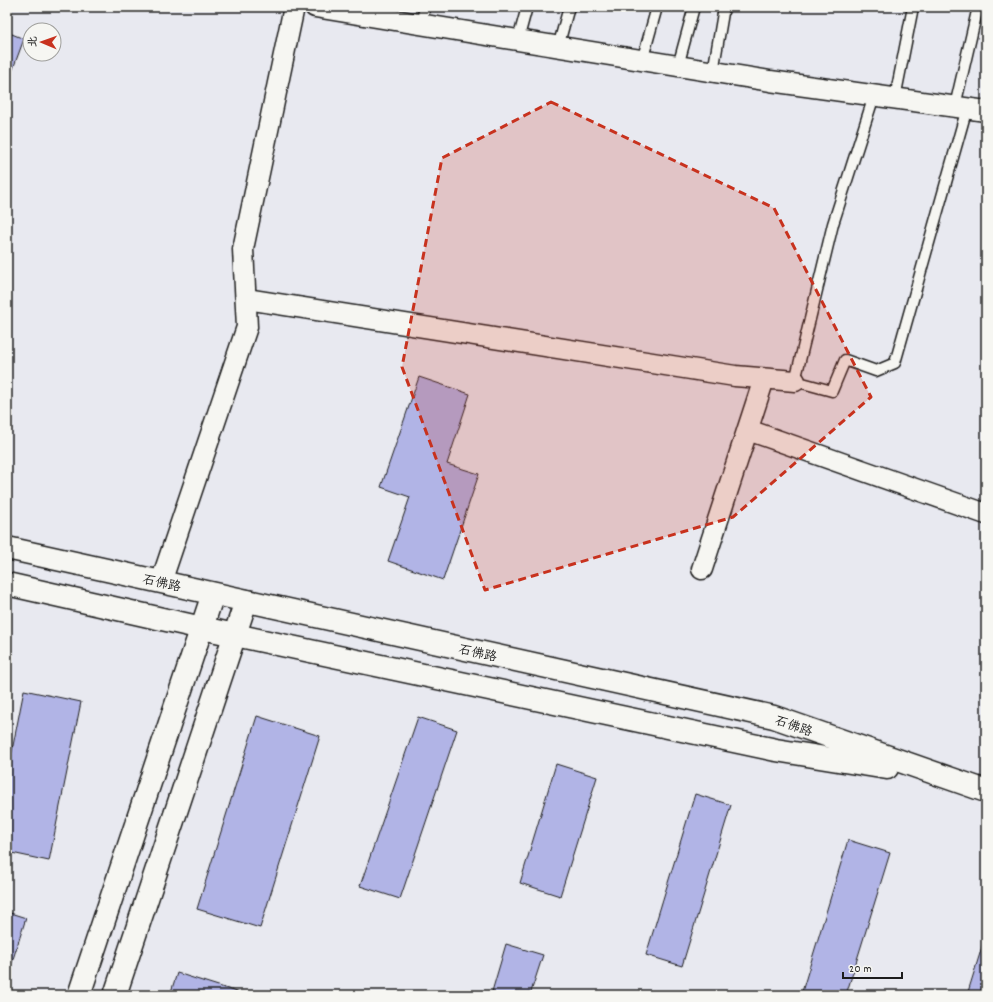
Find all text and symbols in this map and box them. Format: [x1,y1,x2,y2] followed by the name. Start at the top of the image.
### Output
[22,22,62,62] north arrow
[26,36,42,47] text: 北
[140,571,183,598] street label: 石佛路
[456,641,499,668] street label: 石佛路
[772,712,815,743] street label: 石佛路
[843,954,902,980] scale bar
[849,961,872,978] text: 20 m

